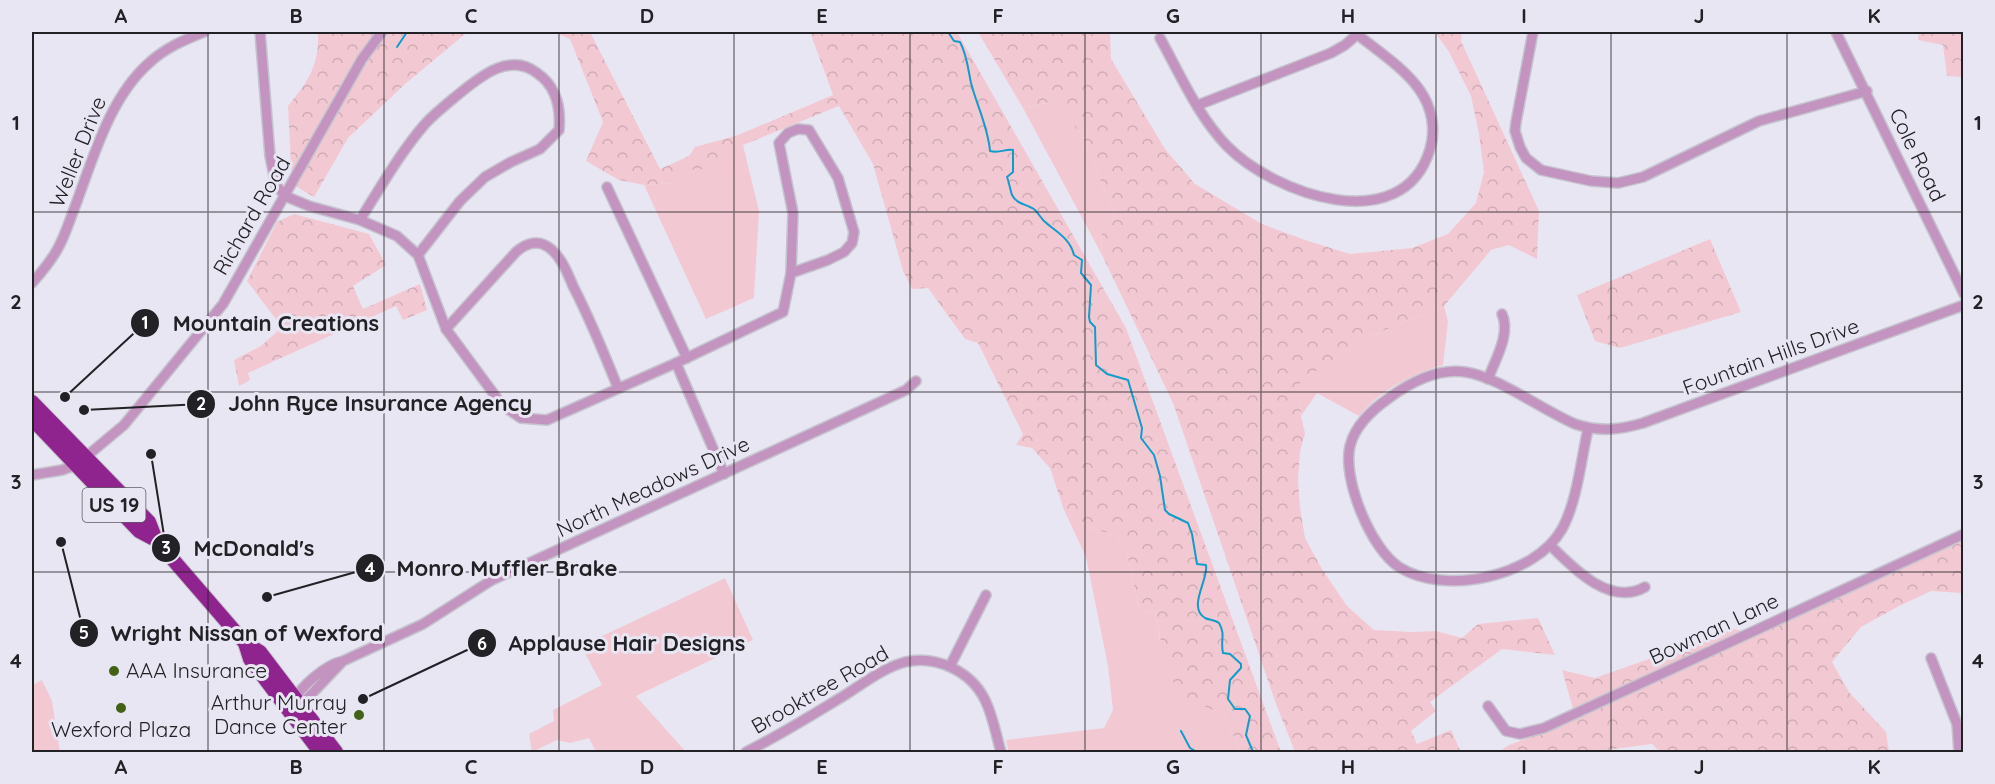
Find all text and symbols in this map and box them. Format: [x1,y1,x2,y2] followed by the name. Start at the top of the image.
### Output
[115,3,128,28] text: A
[289,3,303,28] text: B
[465,3,478,28] text: C
[640,3,654,28] text: D
[816,3,828,28] text: E
[992,3,1004,28] text: F
[1166,3,1180,28] text: G
[1341,3,1355,28] text: H
[1521,3,1527,28] text: I
[1693,3,1705,28] text: J
[1867,3,1881,28] text: K
[43,92,111,211] street label: Weller Drive
[1884,104,1952,206] street label: Cole Road
[12,110,20,135] text: 1
[1974,110,1982,135] text: 1
[207,152,295,279] street label: Richard Road
[10,289,22,314] text: 2
[1972,289,1984,314] text: 2
[130,303,391,343] callout: Mountain Creations
[173,309,379,337] text: Mountain Creations
[141,311,149,334] text: 1
[1679,312,1862,400] street label: Fountain Hills Drive
[186,384,544,424] callout: John Ryce Insurance Agency
[228,389,532,417] text: John Ryce Insurance Agency
[196,392,206,415] text: 2
[552,430,753,542] street label: North Meadows Drive
[11,469,21,494] text: 3
[1973,469,1983,494] text: 3
[82,488,146,522] road number: US 19
[151,528,326,568] callout: McDonald's
[194,534,314,562] text: McDonald's
[161,536,171,559] text: 3
[355,548,630,588] callout: Monro Muffler Brake
[396,554,618,582] text: Monro Muffler Brake
[365,557,376,580] text: 4
[1645,587,1782,669] street label: Bowman Lane
[69,613,396,653] callout: Wright Nissan of Wexford
[111,619,383,647] text: Wright Nissan of Wexford
[79,621,89,644] text: 5
[467,623,758,663] callout: Applause Hair Designs
[509,629,745,657] text: Applause Hair Designs
[477,632,487,655] text: 6
[746,639,893,739] street label: Brooktree Road
[10,648,22,673] text: 4
[1972,648,1984,673] text: 4
[126,657,267,683] place label: AAA Insurance
[107,664,121,678] marker: AAA Insurance
[211,689,347,739] place label: Arthur Murray Dance Center
[114,701,128,715] marker: Wexford Plaza
[352,708,366,722] marker: Arthur Murray Dance Center
[51,716,191,742] place label: Wexford Plaza
[115,754,128,779] text: A
[289,754,303,779] text: B
[465,754,478,779] text: C
[640,754,654,779] text: D
[816,754,828,779] text: E
[992,754,1004,779] text: F
[1166,754,1180,779] text: G
[1341,754,1355,779] text: H
[1521,754,1527,779] text: I
[1693,754,1705,779] text: J
[1867,754,1881,779] text: K

